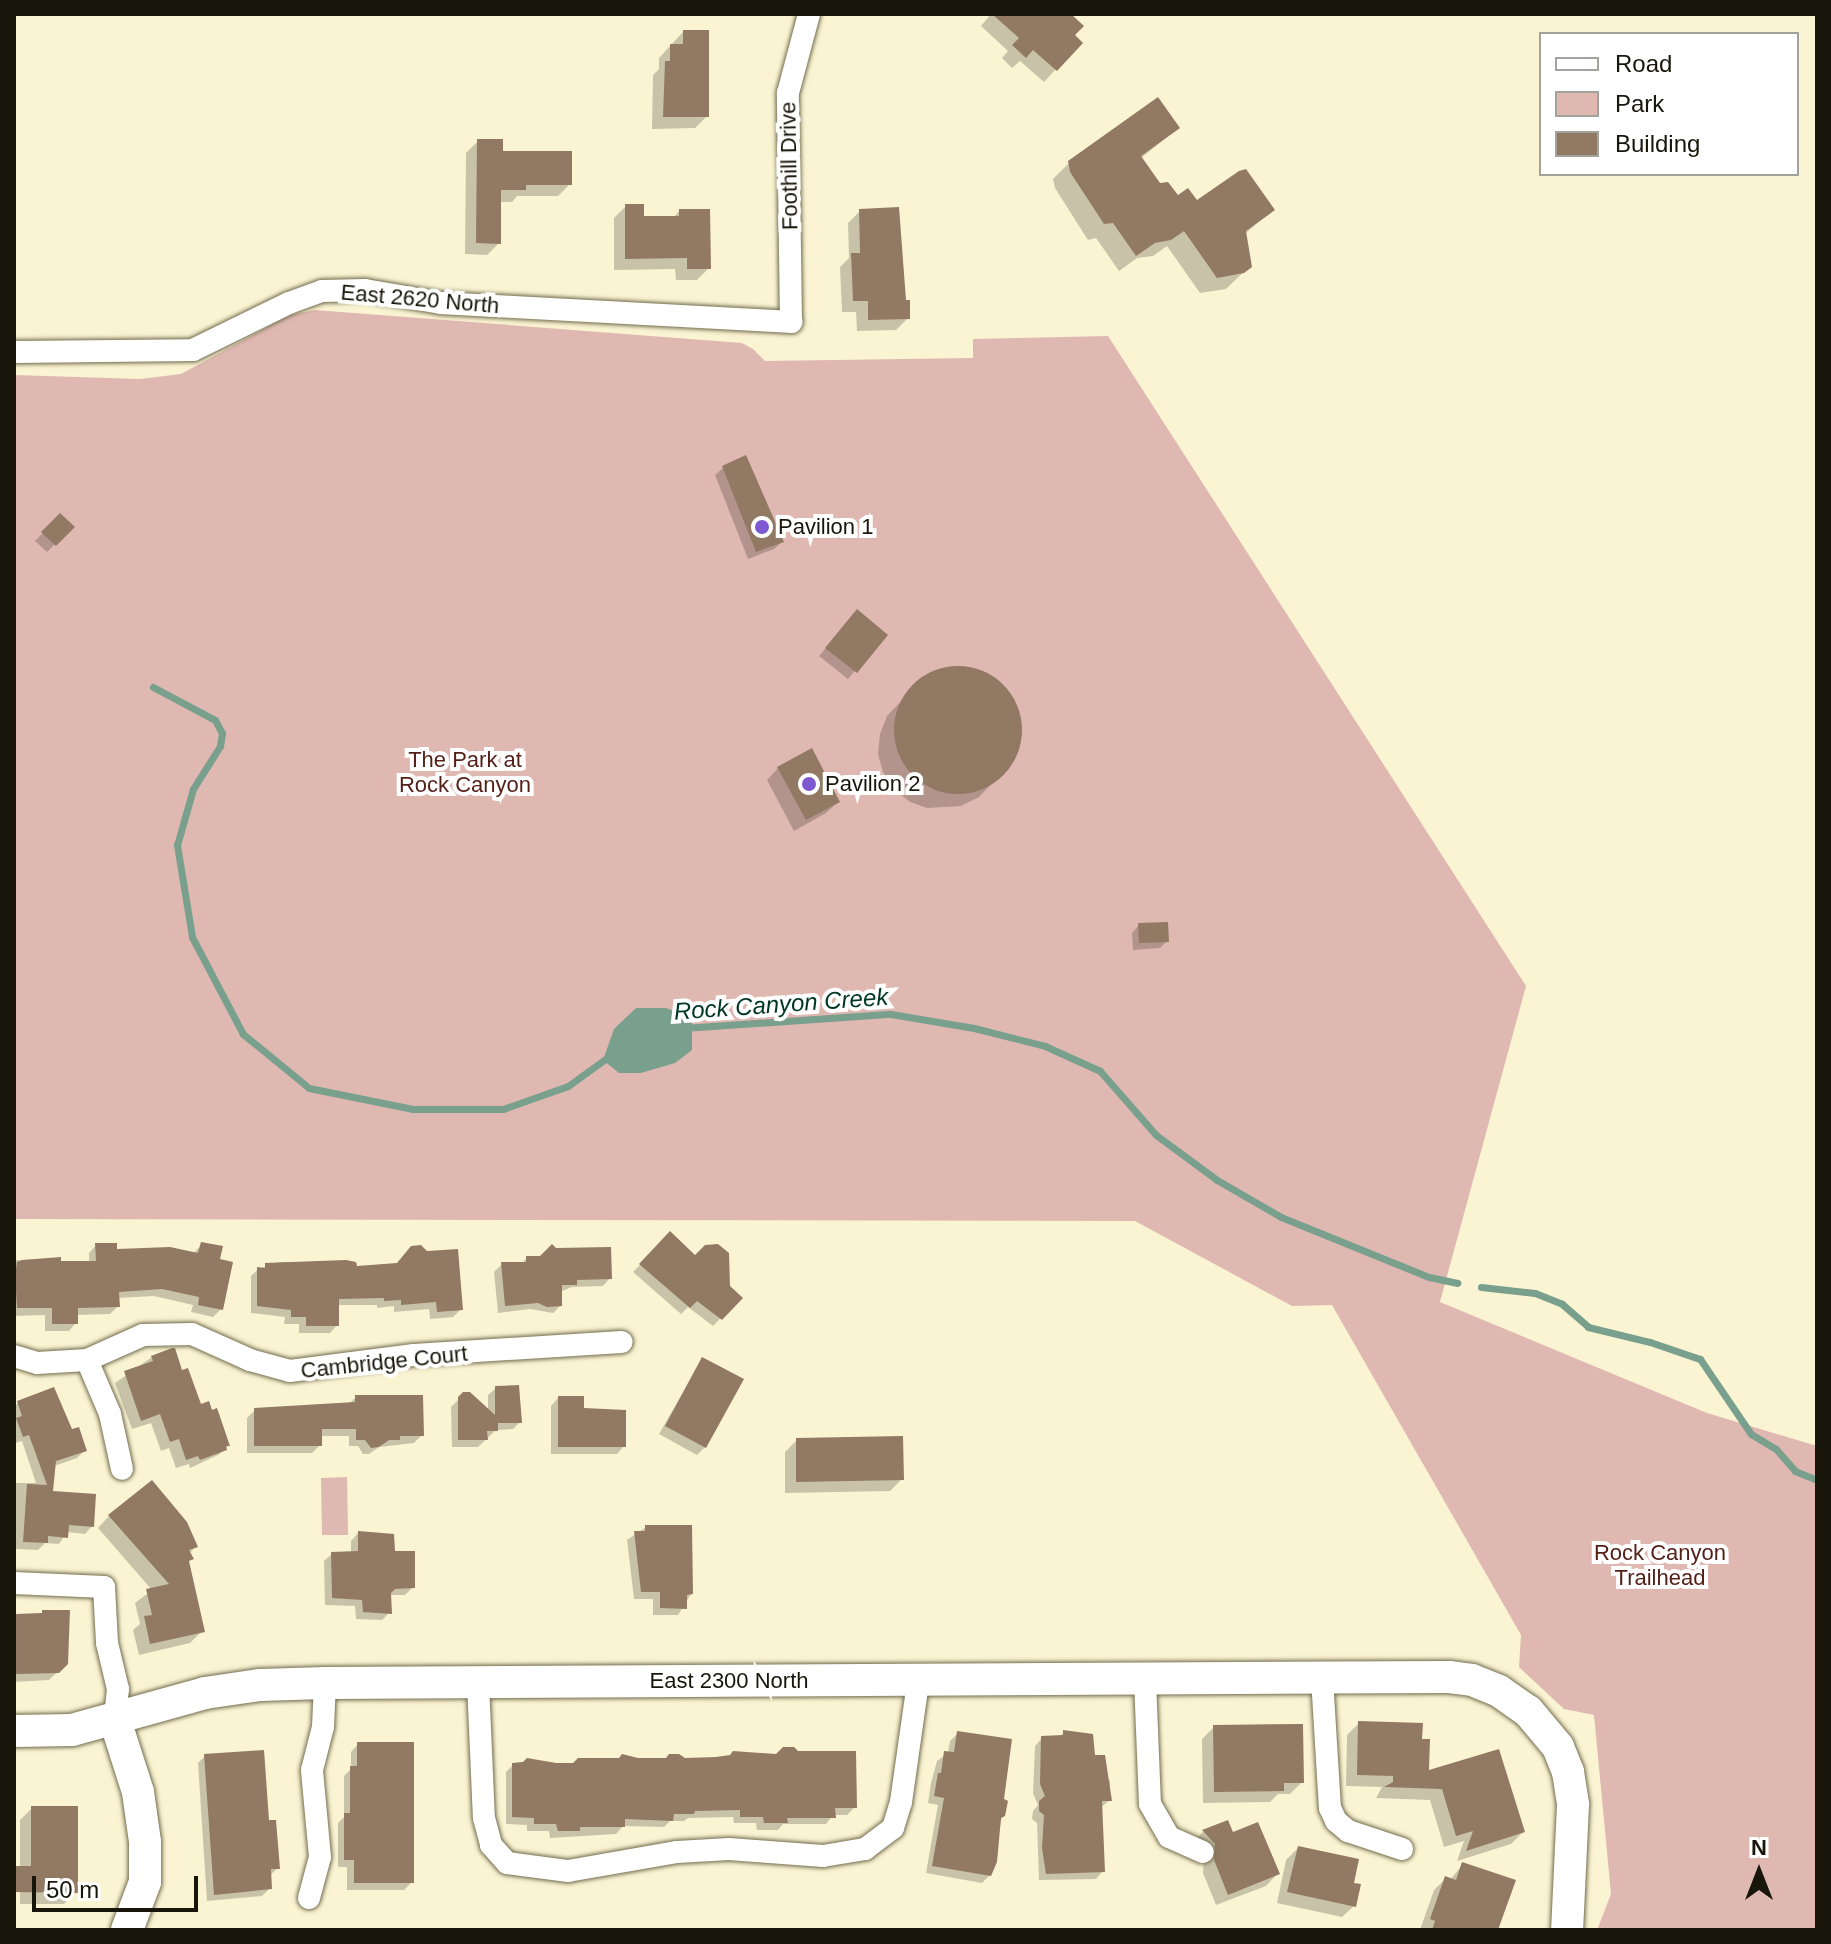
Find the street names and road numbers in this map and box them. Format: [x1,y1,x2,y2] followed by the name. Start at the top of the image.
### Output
[775,102,803,230] street label: Foothill Drive
[340,279,500,319] street label: East 2620 North
[299,1340,469,1384] street label: Cambridge Court
[650,1668,808,1694] street label: East 2300 North

